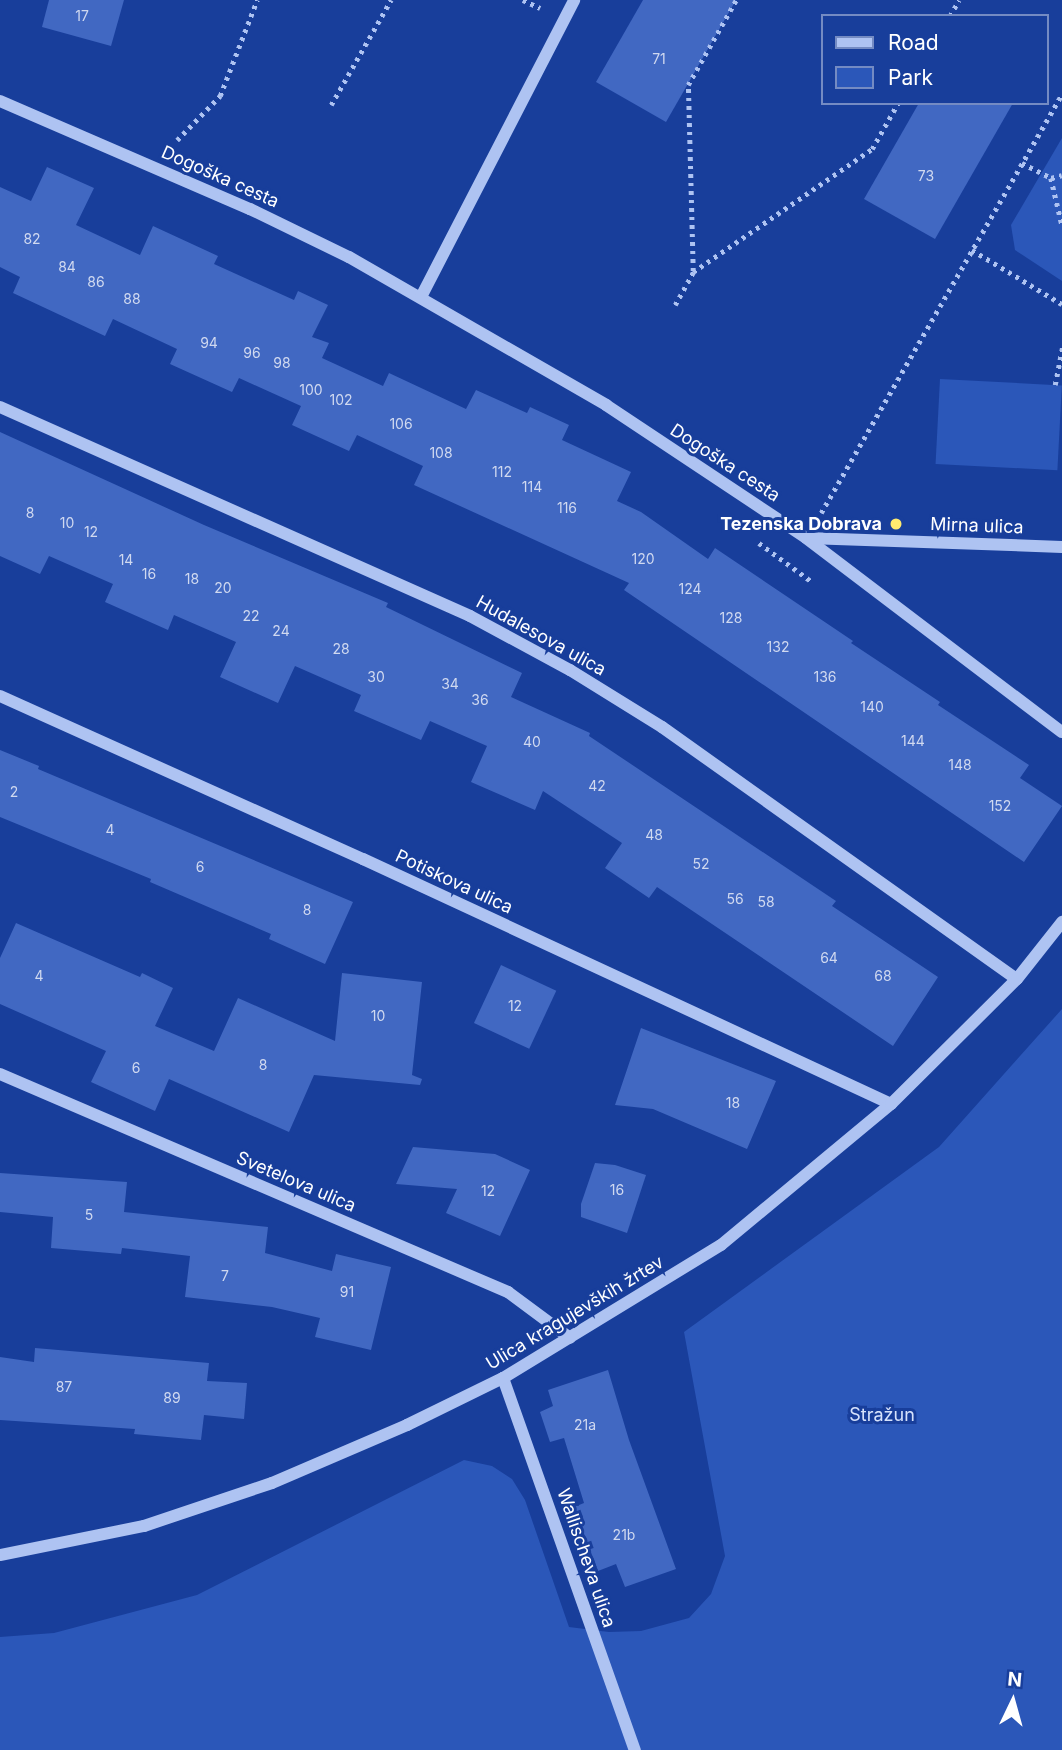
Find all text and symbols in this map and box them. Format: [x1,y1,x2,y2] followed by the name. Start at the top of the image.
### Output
[75,8,89,24] house number: 17
[820,14,1048,105] legend
[888,30,939,55] text: Road
[652,51,666,67] house number: 71
[888,65,933,90] text: Park
[158,141,282,213] street label: Dogoška cesta
[918,168,934,184] house number: 73
[23,231,41,247] house number: 82
[58,259,76,275] house number: 84
[87,274,105,290] house number: 86
[123,291,141,307] house number: 88
[200,335,218,351] house number: 94
[243,345,261,361] house number: 96
[273,355,291,371] house number: 98
[299,382,323,398] house number: 100
[329,392,353,408] house number: 102
[389,416,413,432] house number: 106
[666,419,784,507] street label: Dogoška cesta
[429,445,453,461] house number: 108
[492,464,512,480] house number: 112
[522,479,542,495] house number: 114
[557,500,577,516] house number: 116
[26,505,34,521] house number: 8
[720,513,882,535] place label: Tezenska Dobrava
[930,514,1024,538] street label: Mirna ulica
[60,515,74,531] house number: 10
[888,516,904,532] marker: Tezenska Dobrava
[84,524,98,540] house number: 12
[631,551,655,567] house number: 120
[119,552,133,568] house number: 14
[142,566,156,582] house number: 16
[185,571,199,587] house number: 18
[214,580,232,596] house number: 20
[678,581,702,597] house number: 124
[472,591,610,681] street label: Hudalesova ulica
[242,608,260,624] house number: 22
[720,610,742,626] house number: 128
[272,623,290,639] house number: 24
[767,639,789,655] house number: 132
[332,641,350,657] house number: 28
[367,669,385,685] house number: 30
[813,669,837,685] house number: 136
[441,676,459,692] house number: 34
[471,692,489,708] house number: 36
[860,699,884,715] house number: 140
[901,733,925,749] house number: 144
[523,734,541,750] house number: 40
[948,757,972,773] house number: 148
[588,778,606,794] house number: 42
[10,784,18,800] house number: 2
[989,798,1011,814] house number: 152
[105,822,115,838] house number: 4
[645,827,663,843] house number: 48
[392,845,516,919] street label: Potiskova ulica
[692,856,710,872] house number: 52
[196,859,204,875] house number: 6
[726,891,744,907] house number: 56
[757,894,775,910] house number: 58
[303,902,311,918] house number: 8
[820,950,838,966] house number: 64
[34,968,44,984] house number: 4
[874,968,892,984] house number: 68
[508,998,522,1014] house number: 12
[371,1008,385,1024] house number: 10
[259,1057,267,1073] house number: 8
[132,1060,140,1076] house number: 6
[726,1095,740,1111] house number: 18
[233,1147,359,1217] street label: Svetelova ulica
[610,1182,624,1198] house number: 16
[481,1183,495,1199] house number: 12
[85,1207,93,1223] house number: 5
[482,1251,668,1375] street label: Ulica kragujevških žrtev
[221,1268,229,1284] house number: 7
[340,1284,354,1300] house number: 91
[56,1379,72,1395] house number: 87
[163,1390,181,1406] house number: 89
[849,1404,915,1426] park label: Stražun
[574,1417,596,1433] house number: 21a
[552,1486,620,1630] street label: Wallischeva ulica
[613,1527,635,1543] house number: 21b
[978,1666,1048,1736] north arrow
[1007,1667,1023,1692] text: N

